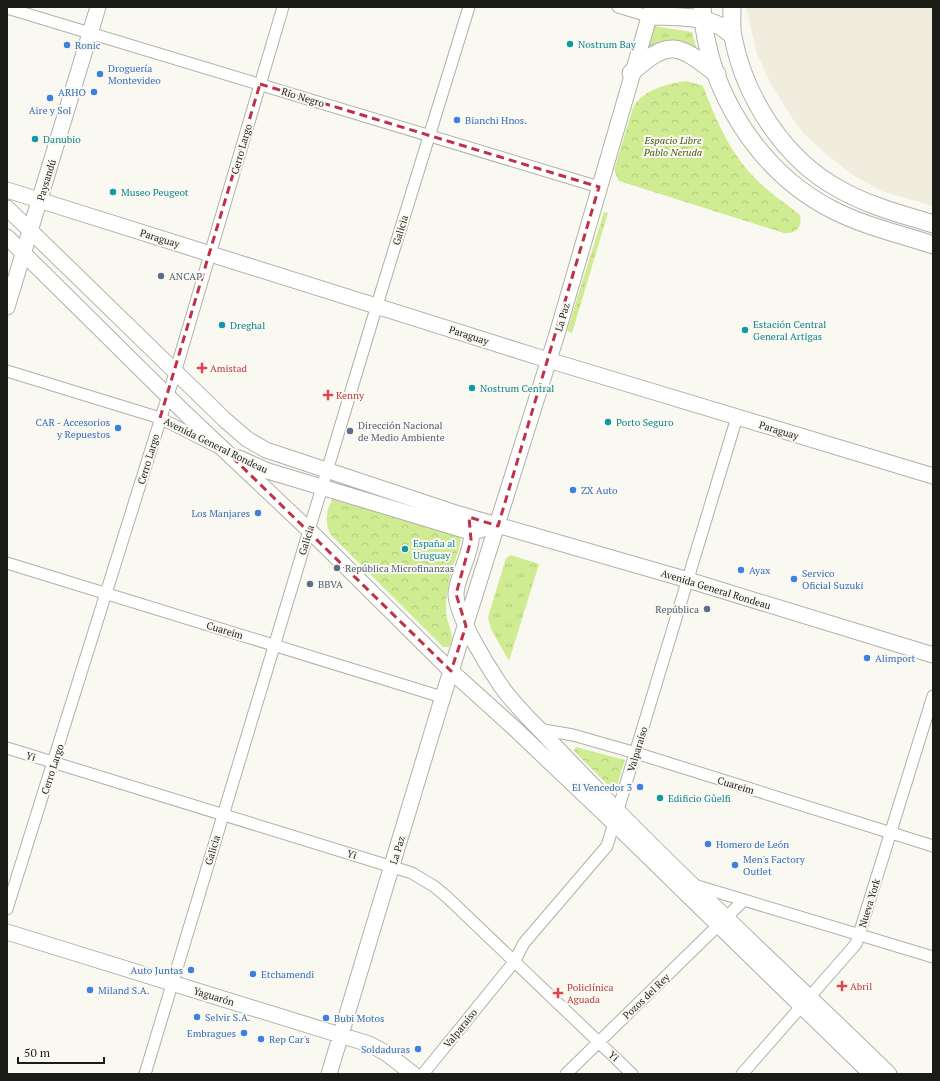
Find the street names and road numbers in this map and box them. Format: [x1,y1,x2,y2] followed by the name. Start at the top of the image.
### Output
[280,85,326,110] street label: Río Negro
[228,122,255,176] street label: Cerro Largo
[34,158,59,202] street label: Paysandú
[390,214,411,247] street label: Galicia
[138,226,182,251] street label: Paraguay
[552,301,573,333] street label: La Paz
[447,323,491,348] street label: Paraguay
[162,415,270,476] street label: Avenida General Rondeau
[757,418,801,443] street label: Paraguay
[135,432,162,486] street label: Cerro Largo
[296,524,317,557] street label: Galicia
[659,567,773,612] street label: Avenida General Rondeau
[205,619,245,642] street label: Cuareim
[624,725,651,773] street label: Valparaíso
[38,742,67,796] street label: Cerro Largo
[24,749,37,764] street label: Yi
[716,774,756,797] street label: Cuareim
[202,834,223,867] street label: Galicia
[387,834,408,866] street label: La Paz
[345,847,358,862] street label: Yi
[856,876,883,929] street label: Nueva York
[620,970,673,1022] street label: Pozos del Rey
[192,984,236,1009] street label: Yaguarón
[441,1006,480,1050] street label: Valparaíso
[606,1048,622,1064] street label: Yi

